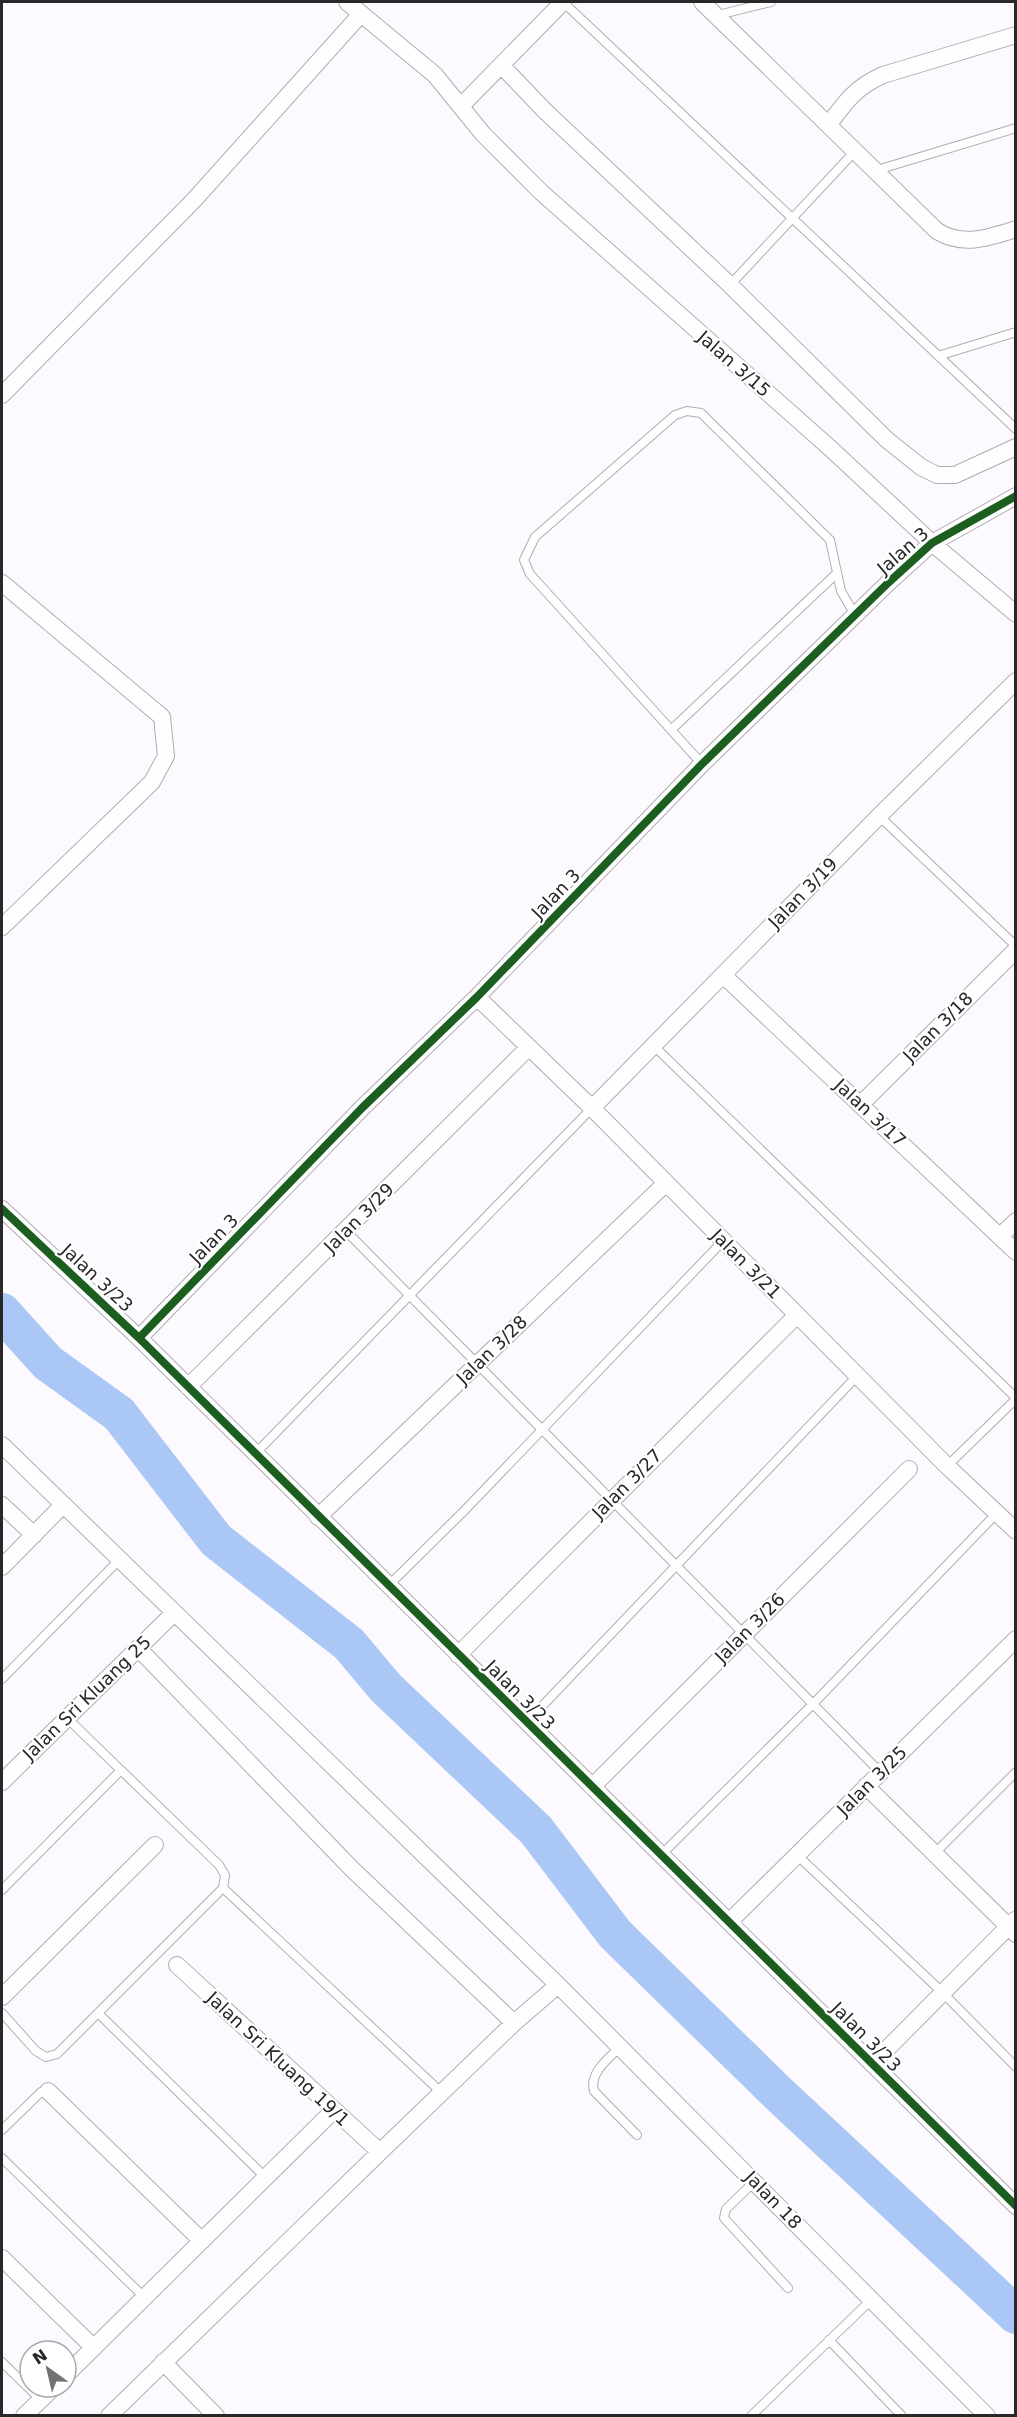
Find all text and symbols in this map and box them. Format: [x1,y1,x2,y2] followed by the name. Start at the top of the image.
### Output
[693,326,775,401] street label: Jalan 3/15
[872,523,933,579] street label: Jalan 3
[763,853,841,933] street label: Jalan 3/19
[526,864,584,924] street label: Jalan 3
[898,987,977,1067] street label: Jalan 3/18
[830,1074,910,1151] street label: Jalan 3/17
[319,1178,398,1258] street label: Jalan 3/29
[184,1209,242,1269] street label: Jalan 3
[706,1224,786,1303] street label: Jalan 3/21
[57,1239,137,1316] street label: Jalan 3/23
[451,1311,531,1389] street label: Jalan 3/28
[587,1444,666,1524] street label: Jalan 3/27
[710,1588,789,1668] street label: Jalan 3/26
[18,1631,155,1765] street label: Jalan Sri Kluang 25
[480,1655,560,1734] street label: Jalan 3/23
[832,1741,911,1821] street label: Jalan 3/25
[202,1986,354,2130] street label: Jalan Sri Kluang 19/1
[826,1997,906,2076] street label: Jalan 3/23
[740,2166,806,2233] street label: Jalan 18
[18,2339,78,2399] north arrow
[29,2345,51,2369] text: N

